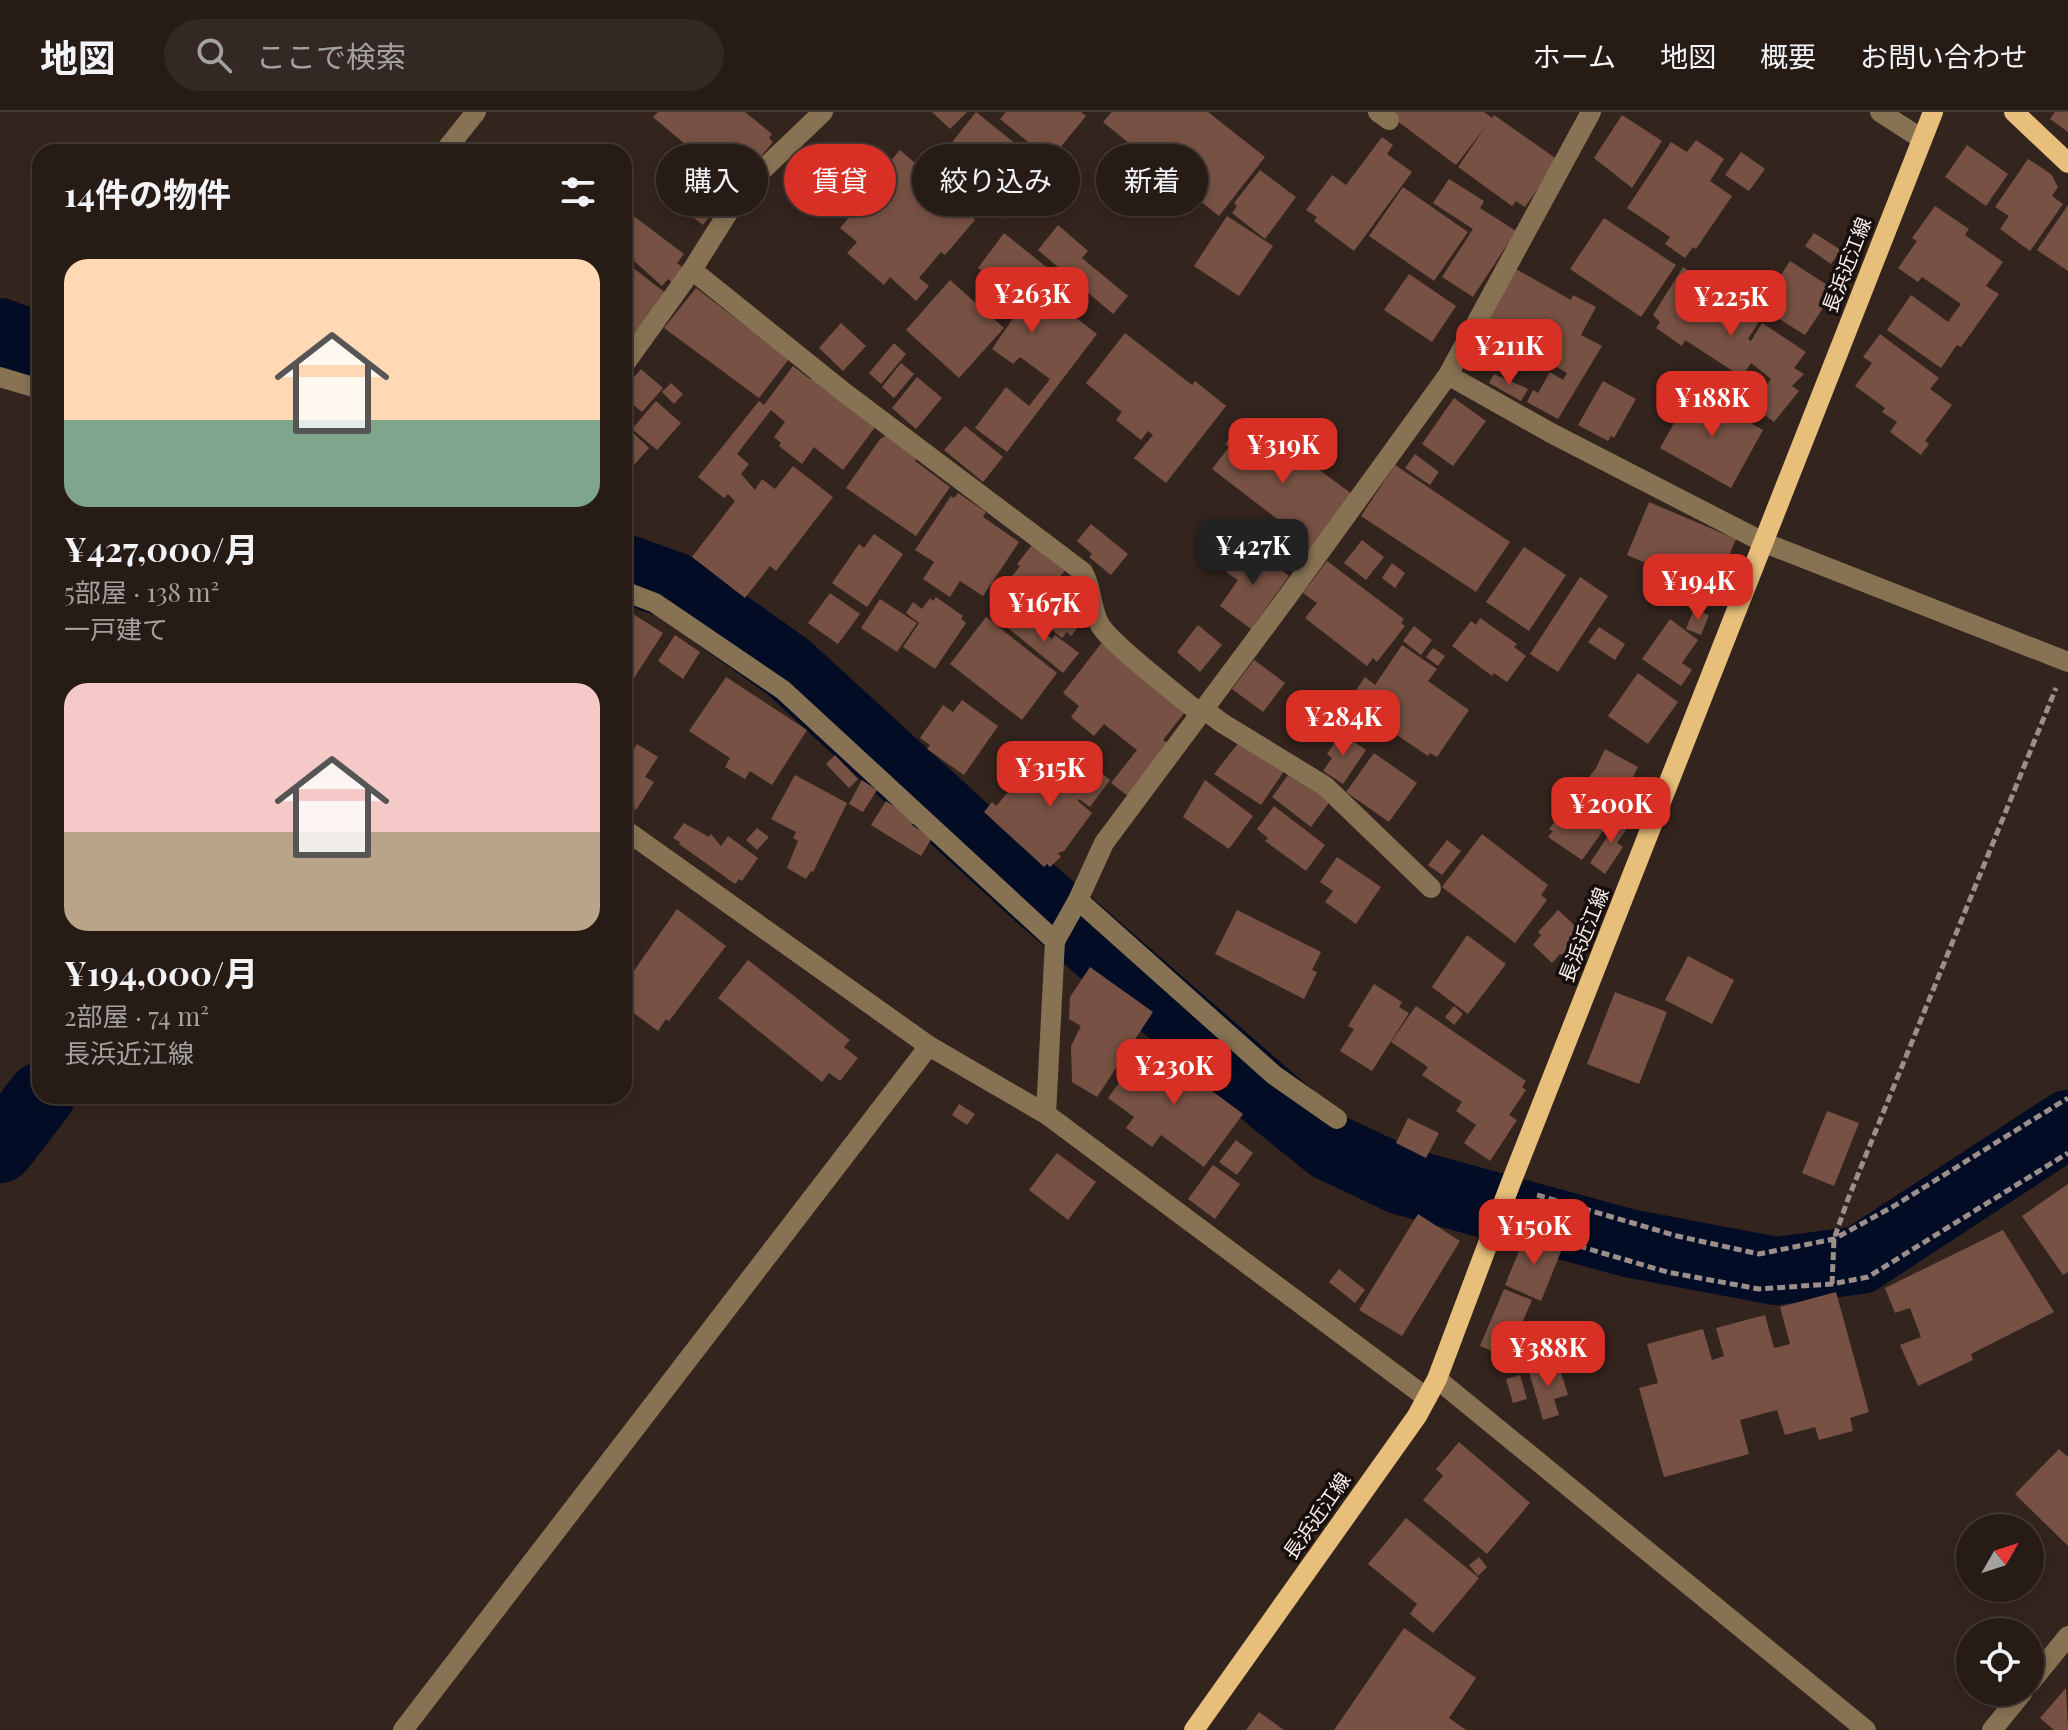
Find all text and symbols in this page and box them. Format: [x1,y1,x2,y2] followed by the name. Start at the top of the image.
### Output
[164,19,724,91] search box
[40,31,116,82] text: 地図
[192,33,236,77] icon: search
[256,36,406,76] text: ここで検索
[1533,37,1616,74] text: ホーム
[1660,37,1716,74] text: 地図
[1760,37,1816,74] text: 概要
[1860,37,2028,74] text: お問い合わせ
[656,144,768,216] chip: 購入
[784,144,896,216] chip: 賃貸
[912,144,1080,216] chip: 絞り込み
[1096,144,1208,216] chip: 新着
[64,170,231,216] text: 14件の物件
[556,170,600,214] icon: filters
[1815,213,1876,316] street label: 長浜近江線
[976,267,1088,335] pin: ¥263K
[1675,270,1787,338] pin: ¥225K
[993,275,1071,310] text: ¥263K
[1693,278,1769,313] text: ¥225K
[260,311,404,455] icon: home
[1453,319,1565,387] pin: ¥211K
[1474,327,1544,362] text: ¥211K
[1656,371,1768,439] pin: ¥188K
[1674,379,1750,414] text: ¥188K
[1227,418,1339,486] pin: ¥319K
[1246,426,1320,461] text: ¥319K
[1197,519,1309,587] pin: ¥427K
[64,525,259,571] text: ¥427,000/月
[1215,527,1291,562] text: ¥427K
[1642,554,1754,622] pin: ¥194K
[1661,562,1735,597] text: ¥194K
[64,574,219,609] text: 5部屋 · 138 m²
[988,576,1100,644] pin: ¥167K
[1008,584,1080,619] text: ¥167K
[64,611,168,646] text: 一戸建て
[1287,690,1399,758] pin: ¥284K
[1304,698,1382,733] text: ¥284K
[260,735,404,879] icon: home
[994,741,1106,809] pin: ¥315K
[1015,749,1085,784] text: ¥315K
[1555,777,1667,845] pin: ¥200K
[1569,785,1653,820] text: ¥200K
[1551,883,1614,986] street label: 長浜近江線
[64,949,258,995] text: ¥194,000/月
[64,998,209,1033] text: 2部屋 · 74 m²
[64,1035,194,1070] text: 長浜近江線
[1118,1039,1230,1107] pin: ¥230K
[1134,1047,1214,1082] text: ¥230K
[1478,1199,1590,1267] pin: ¥150K
[1497,1207,1571,1242] text: ¥150K
[1492,1321,1604,1389] pin: ¥388K
[1509,1329,1587,1364] text: ¥388K
[1276,1466,1356,1564] street label: 長浜近江線
[1956,1514,2044,1602] north arrow
[1956,1514,2044,1706] map controls
[1956,1618,2044,1706] button: locate

